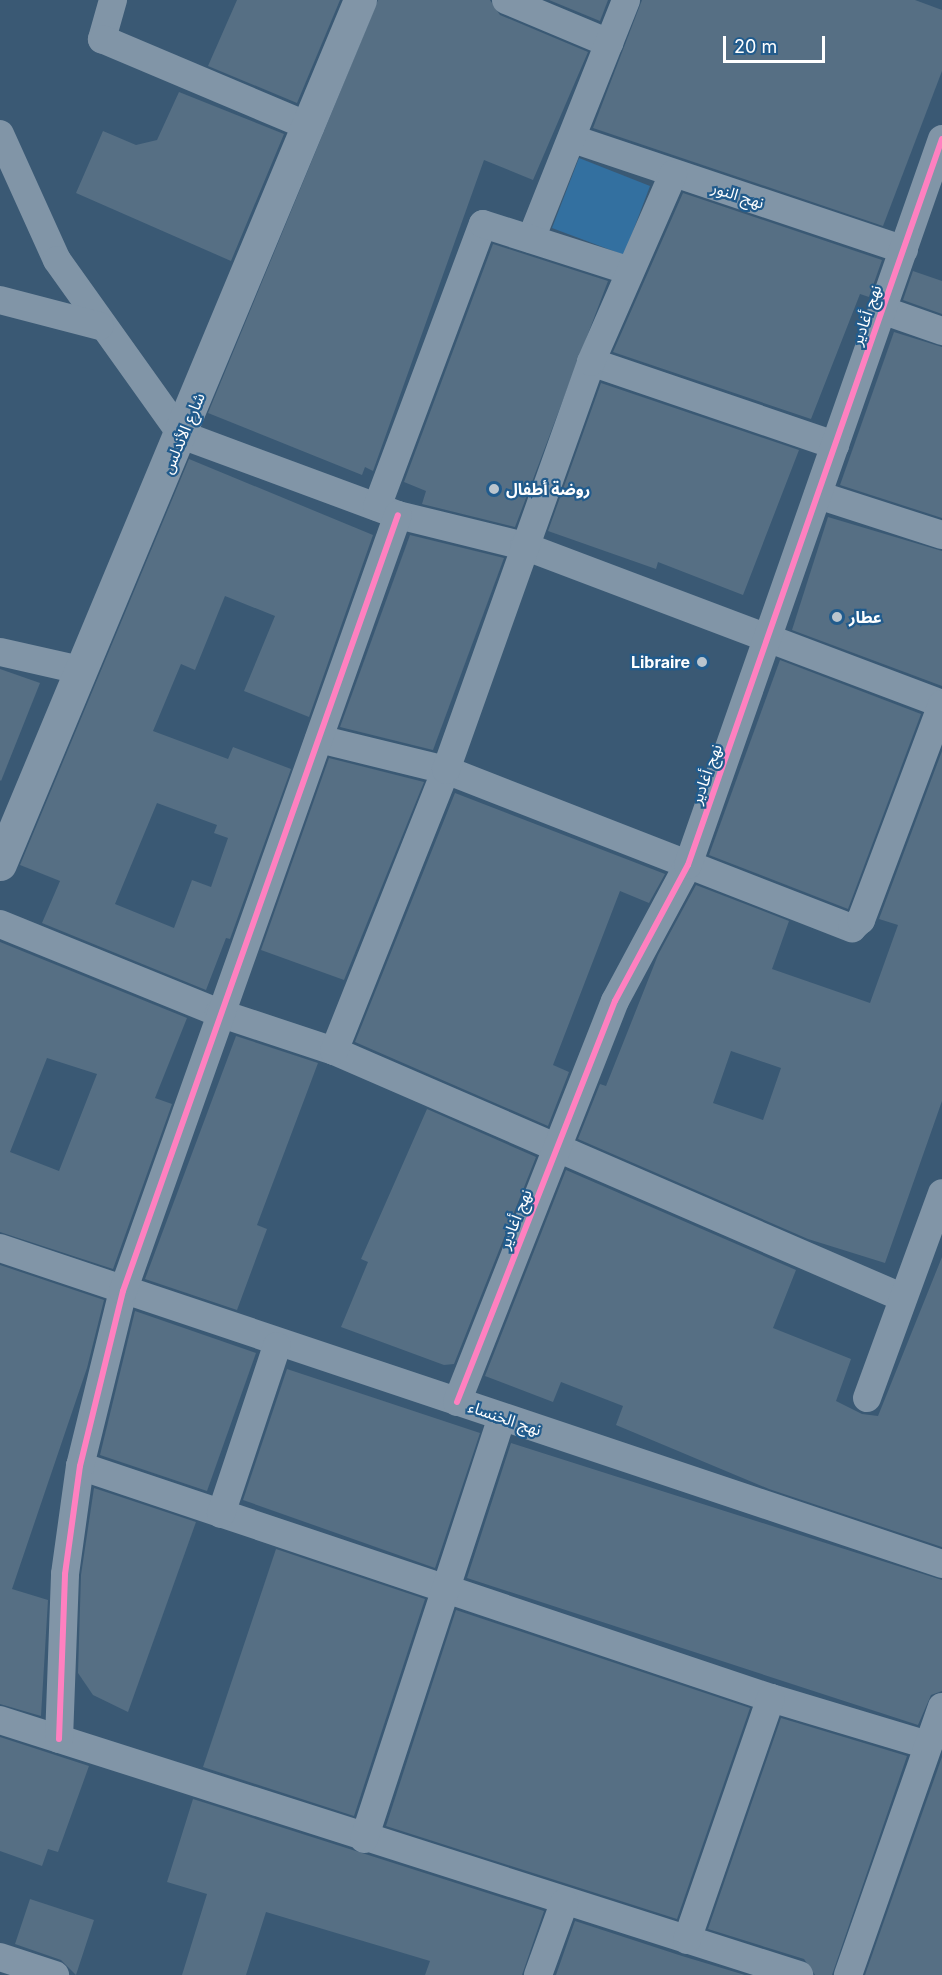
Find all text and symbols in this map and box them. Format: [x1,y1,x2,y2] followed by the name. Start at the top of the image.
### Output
[726,24,828,62] scale bar
[734,36,777,57] text: 20 m
[709,177,767,213] street label: نهج النور
[847,282,885,348] street label: نهج أغادير
[157,390,209,476] street label: شارع الأندلس
[506,479,590,499] place label: روضة أطفال
[487,482,501,496] marker: روضة أطفال
[849,607,882,627] place label: عطار
[830,610,844,624] marker: عطار
[631,652,690,672] place label: Libraire
[695,655,709,669] marker: Libraire
[686,741,726,807] street label: نهج أغادير
[494,1186,536,1252] street label: نهج أغادير
[466,1397,544,1439] street label: نهج الخنساء

